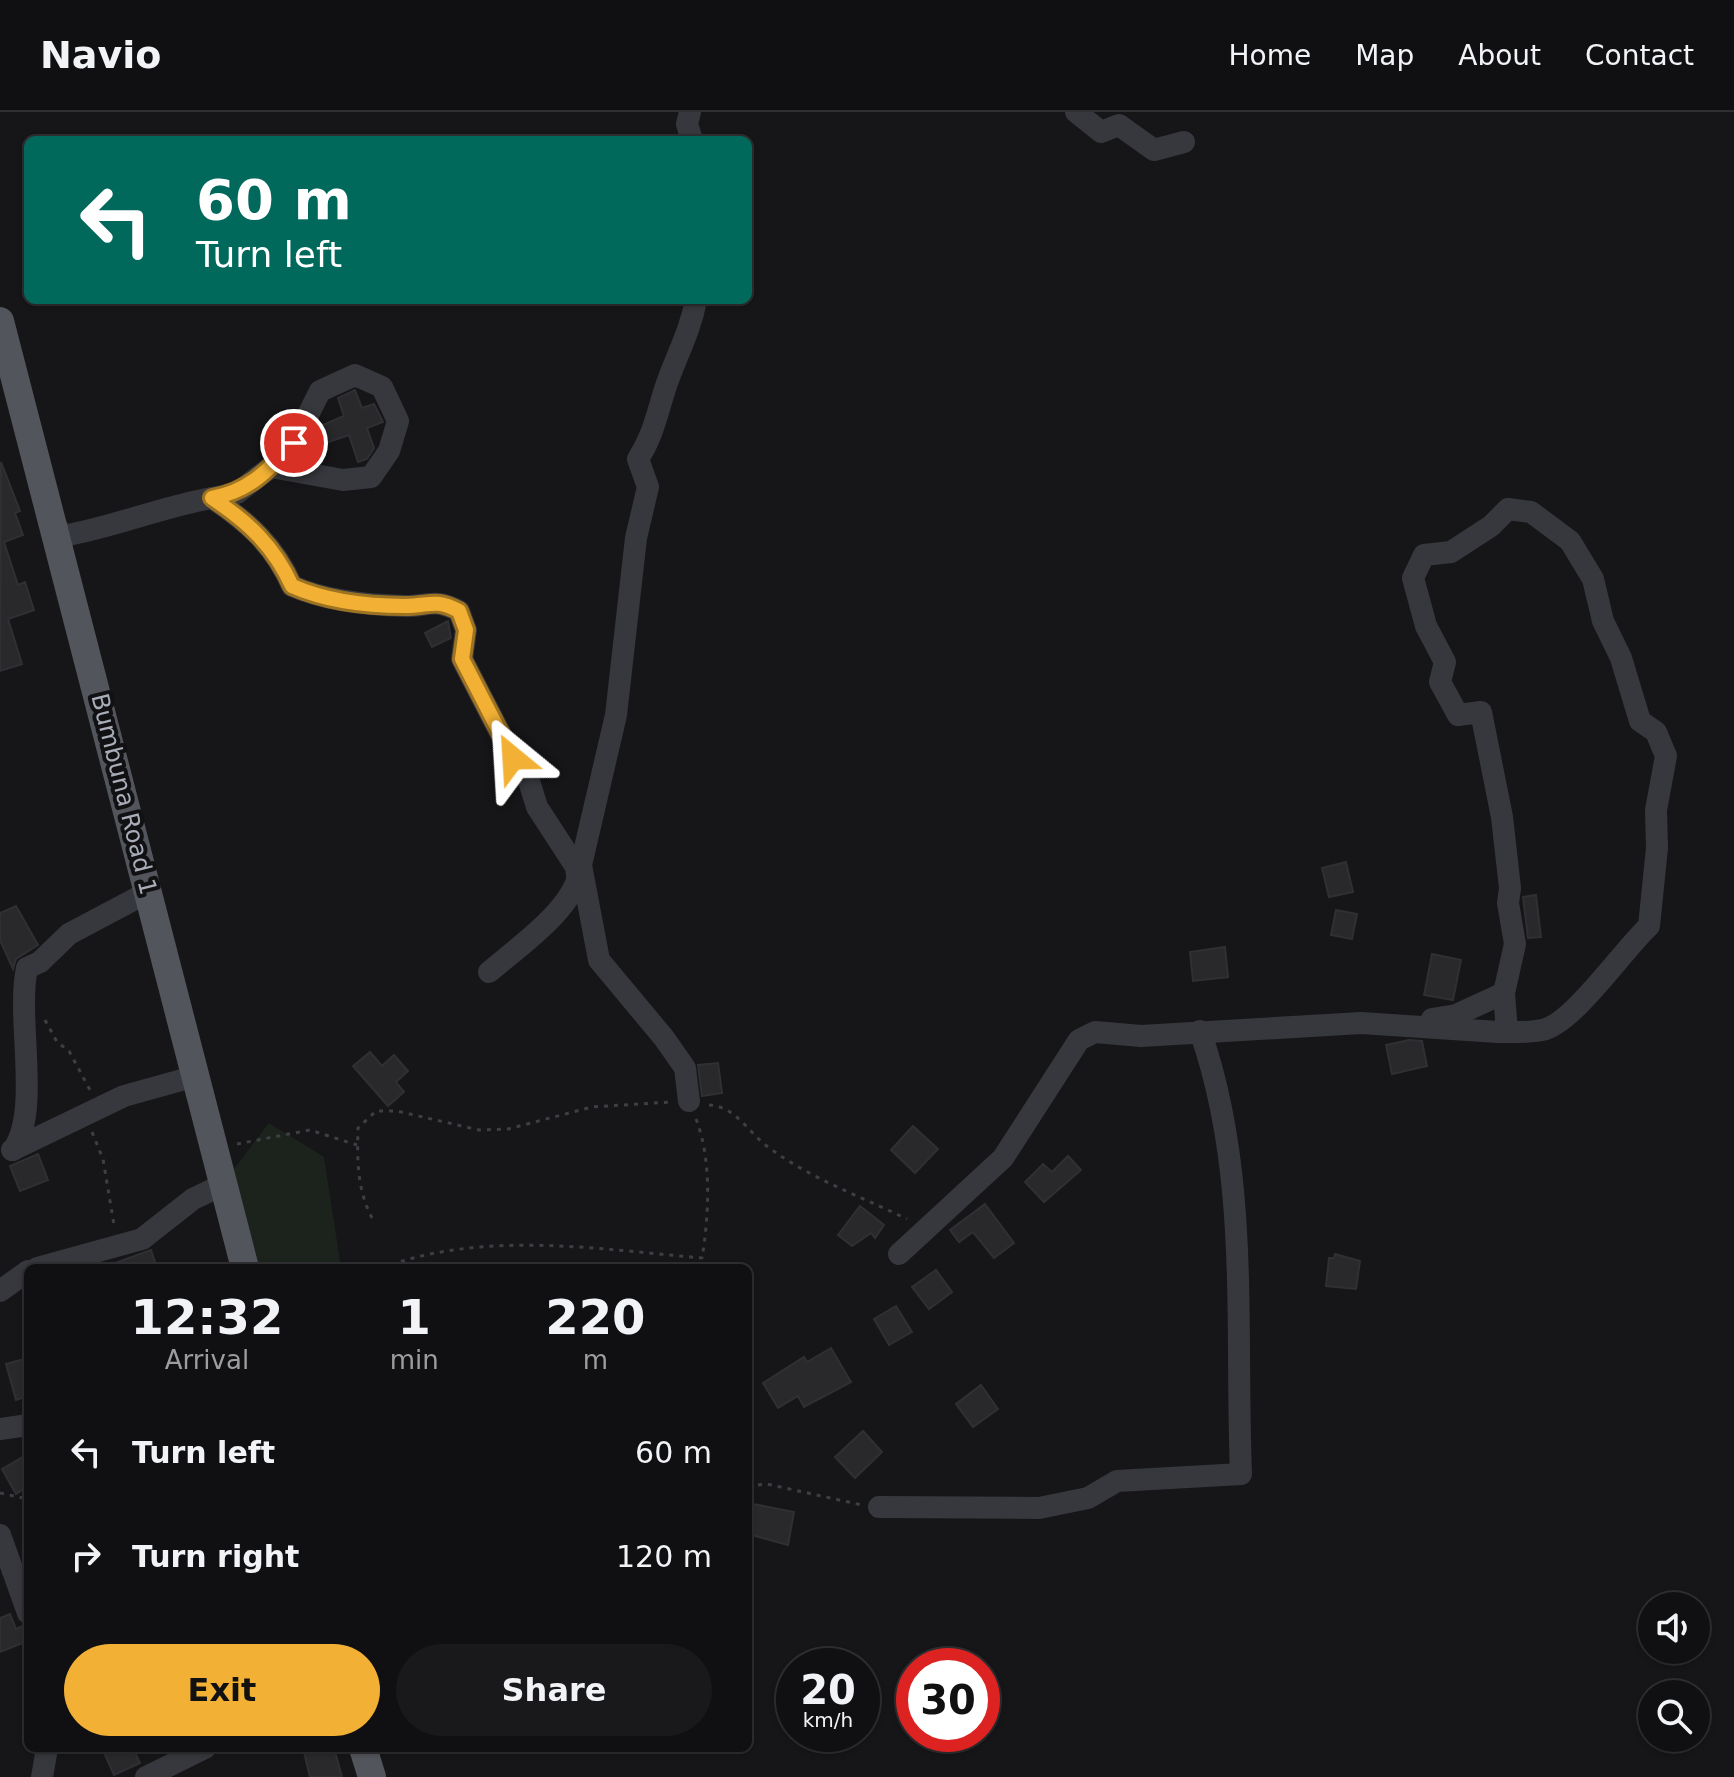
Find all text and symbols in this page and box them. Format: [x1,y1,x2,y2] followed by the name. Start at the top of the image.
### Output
[40,33,161,77] text: Navio
[1228,39,1311,72] text: Home
[1355,39,1414,72] text: Map
[1458,39,1541,72] text: About
[1585,39,1694,72] text: Contact
[196,167,352,232] text: 60 m
[64,168,168,272] icon: left
[196,234,342,275] text: Turn left
[260,409,328,477] pin
[272,421,316,465] icon: arrive
[85,691,163,897] street label: Bumbuna Road 1
[471,716,555,800] position arrow
[130,1289,283,1345] text: 12:32
[398,1289,431,1345] text: 1
[545,1289,645,1345] text: 220
[165,1345,249,1375] text: Arrival
[390,1345,439,1375] text: min
[583,1345,608,1375] text: m
[64,1430,108,1474] icon: left
[132,1435,275,1470] text: Turn left
[635,1435,712,1470] text: 60 m
[64,1534,108,1578] icon: right
[132,1539,299,1574] text: Turn right
[616,1539,712,1574] text: 120 m
[1638,1592,1710,1752] map controls
[1638,1592,1710,1664] button: sound
[64,1644,380,1736] button: Exit
[396,1644,712,1736] button: Share
[896,1648,1000,1752] speed limit sign: 30
[800,1667,856,1713] text: 20
[1638,1680,1710,1752] button: search
[803,1708,853,1732] text: km/h

